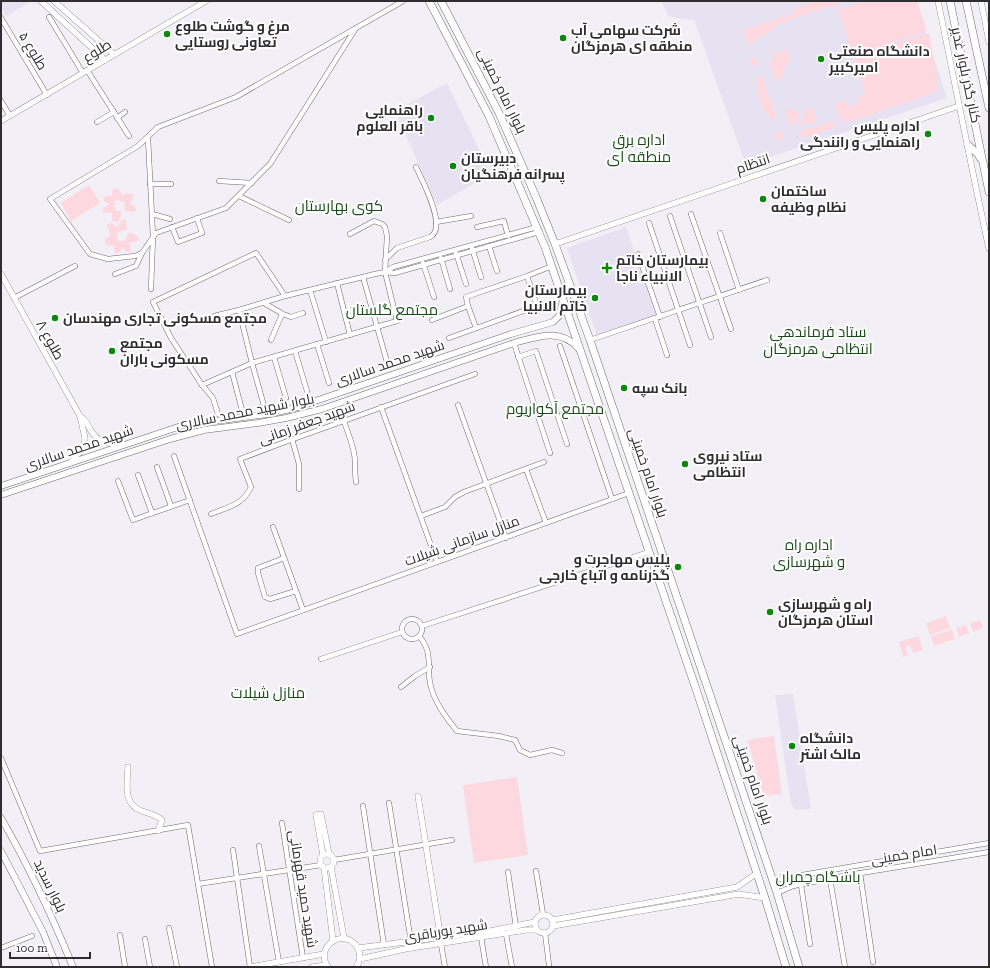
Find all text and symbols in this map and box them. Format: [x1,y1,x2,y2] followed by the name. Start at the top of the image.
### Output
[175,18,290,51] place label: مرغ و گوشت طلوع تعاونی روستایی
[571,22,693,55] place label: شرکت سهامی آب منطقه ای هرمزگان
[947,24,985,125] street label: کنار گذر بلوار غدیر
[15,29,51,73] street label: طلوع ۵
[162,29,172,39] marker: مرغ و گوشت طلوع تعاونی روستایی
[558,33,568,43] marker: شرکت سهامی آب منطقه ای هرمزگان
[80,36,114,66] street label: طلوع
[828,43,930,76] place label: دانشگاه صنعتی امیرکبیر
[473,45,530,137] street label: بلوار امام خمینی
[816,54,826,64] marker: دانشگاه صنعتی امیرکبیر
[356,102,423,136] place label: راهنمایی باقر العلوم
[426,113,436,123] marker: راهنمایی باقر العلوم
[800,118,920,151] place label: اداره پلیس راهنمایی و رانندگی
[923,129,933,139] marker: اداره پلیس راهنمایی و رانندگی
[607,131,671,167] district label: اداره برق منطقه ای
[461,150,565,185] place label: دبیرستان پسرانه فرهنگیان
[734,150,773,179] street label: انتظام
[448,161,458,171] marker: دبیرستان پسرانه فرهنگیان
[771,183,846,217] place label: ساختمان نظام وظیفه
[758,194,768,204] marker: ساختمان نظام وظیفه
[295,197,383,216] district label: کوی بهارستان
[616,252,709,285] place label: بیمارستان خاتم الانبیاء ناجا
[601,262,613,274] marker: بیمارستان خاتم الانبیاء ناجا
[523,282,587,316] place label: بیمارستان خاتم الانبیا
[590,293,600,303] marker: بیمارستان خاتم الانبیا
[346,301,438,321] district label: مجتمع گلستان
[63,310,267,328] place label: مجتمع مسکونی تجاری مهندسان
[50,313,60,323] marker: مجتمع مسکونی تجاری مهندسان
[32,317,68,363] street label: طلوع ۸
[763,323,873,359] district label: ستاد فرماندهی انتظامی هرمزگان
[120,335,209,368] place label: مجتمع مسکونی باران
[333,336,447,390] street label: شهید محمد سالاری
[107,346,117,356] marker: مجتمع مسکونی باران
[632,380,687,398] place label: بانک سپه
[619,383,629,393] marker: بانک سپه
[174,390,316,434] street label: بلوار شهید محمد سالاری
[256,398,358,448] street label: شهید جعفر زمانی
[506,400,604,420] district label: مجتمع آکواریوم
[22,421,136,475] street label: شهید محمد سالاری
[624,426,671,520] street label: بلوار امام خمینی
[693,448,763,481] place label: ستاد نیروی انتظامی
[680,459,690,469] marker: ستاد نیروی انتظامی
[402,512,522,570] street label: منازل سازمانی شیلات
[773,536,845,572] district label: اداره راه و شهرسازی
[539,551,670,585] place label: پلیس مهاجرت و گذرنامه و اتباع خارجى
[673,562,683,572] marker: پلیس مهاجرت و گذرنامه و اتباع خارجى
[778,596,873,629] place label: راه و شهرسازی استان هرمزگان
[765,607,775,617] marker: راه و شهرسازی استان هرمزگان
[231,684,305,702] district label: منازل شیلات
[799,730,861,763] place label: دانشگاه مالک اشتر
[729,733,776,827] street label: بلوار امام خمینی
[787,741,797,751] marker: دانشگاه مالک اشتر
[285,829,321,949] street label: شهید حمید قهرمانی
[870,841,938,870] street label: امام خمینی
[30,857,70,915] street label: بلوار سدید
[775,868,861,887] district label: باشگاه چمران
[403,916,489,947] street label: شهید پورباقری
[10,934,90,960] scale bar
[16,941,48,955] text: 100 m

